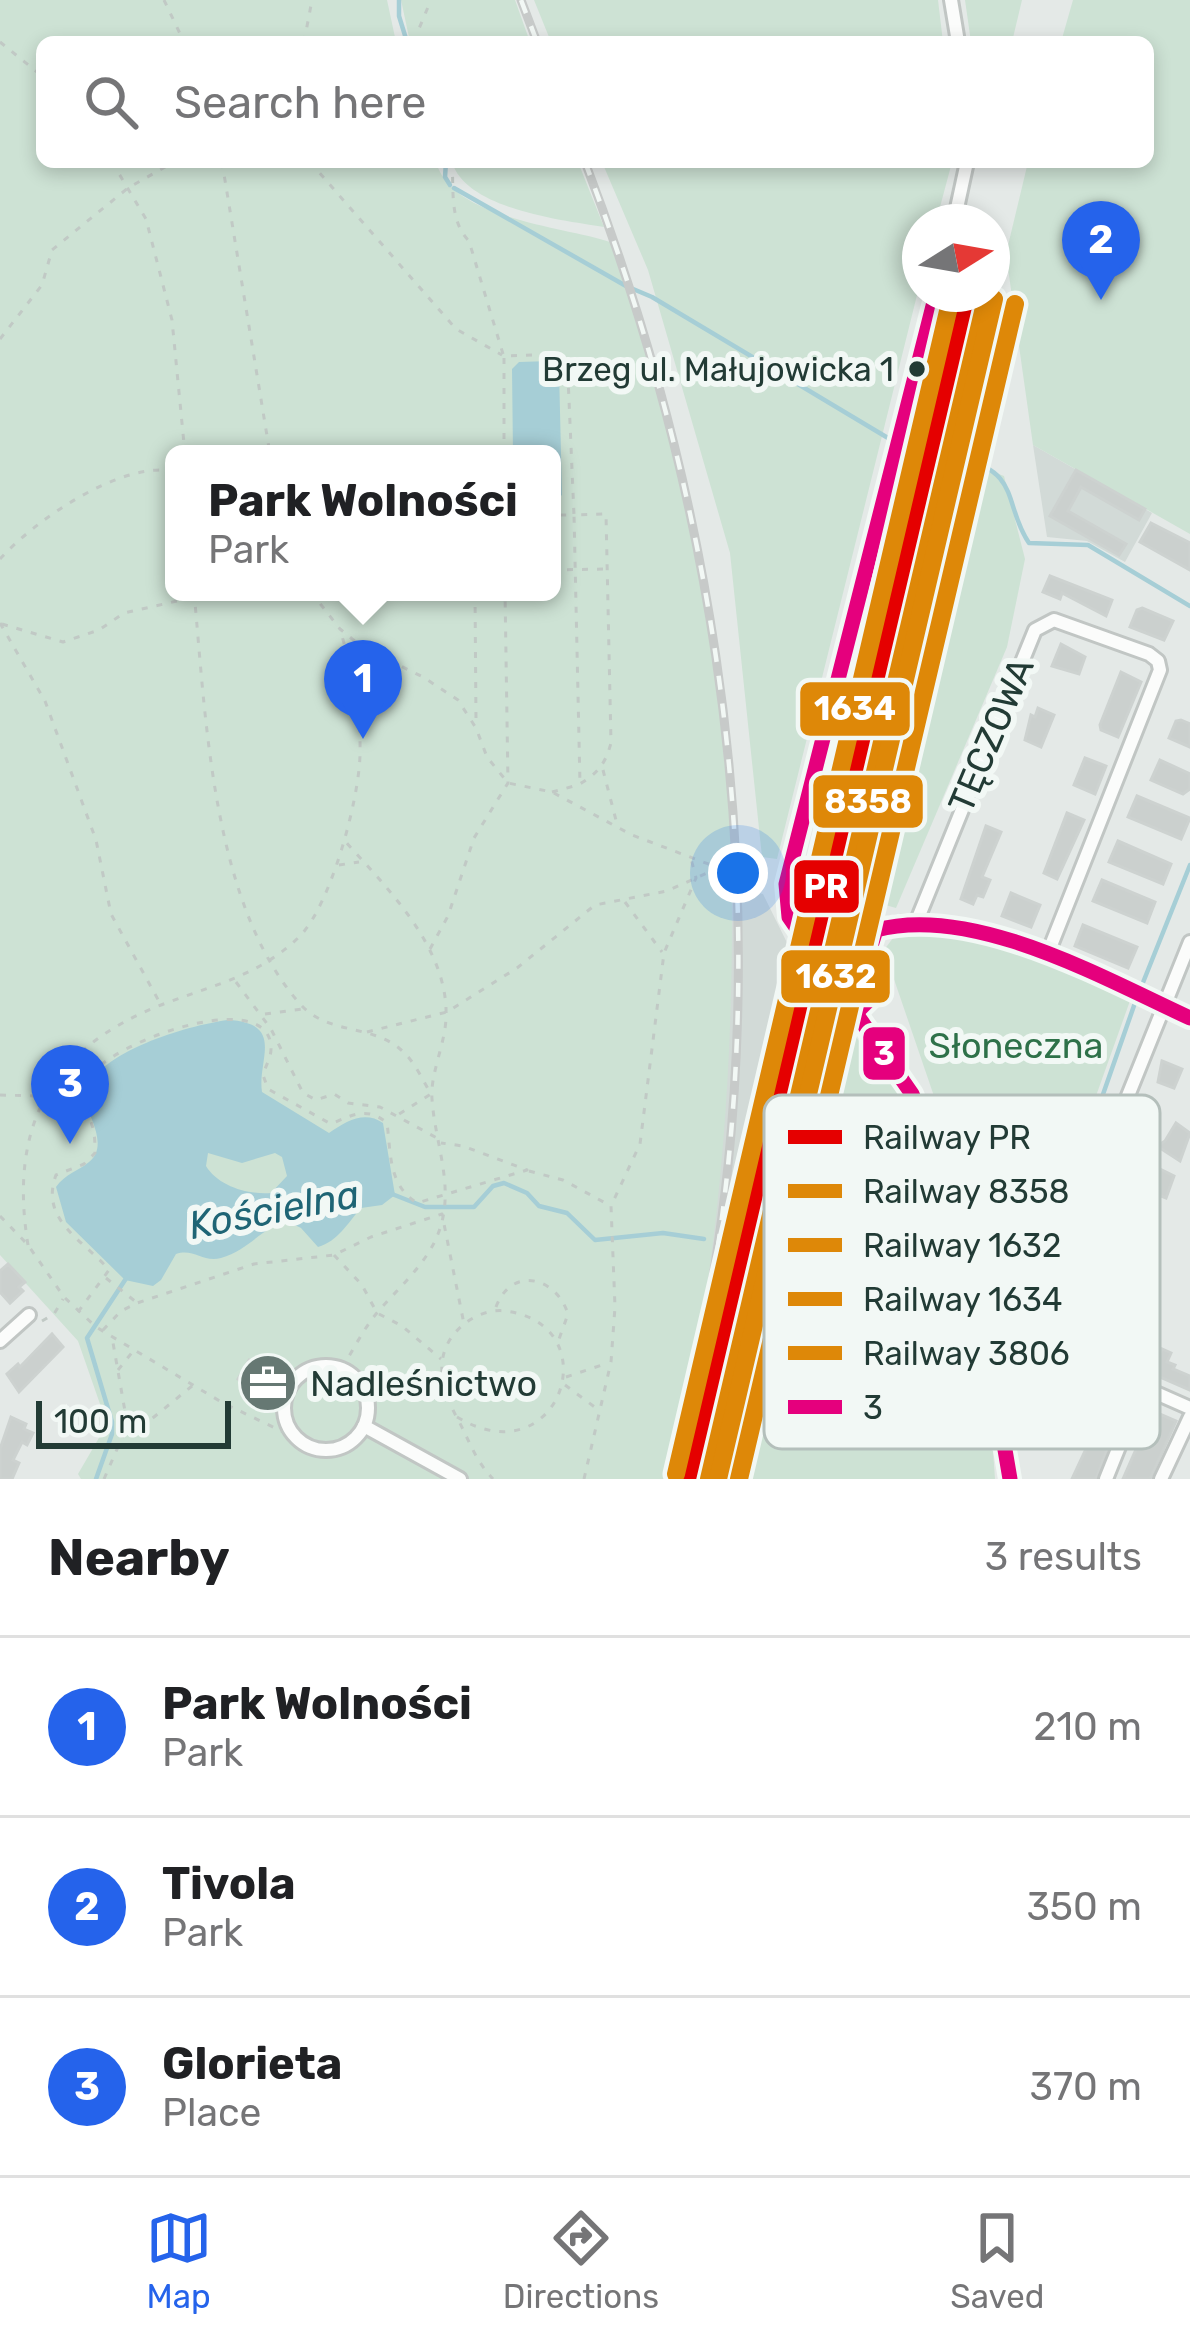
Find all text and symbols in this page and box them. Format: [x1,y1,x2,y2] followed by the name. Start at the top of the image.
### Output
[36,36,1154,168] search box
[78,69,144,135] icon: search
[174,76,426,129] text: Search here
[1062,201,1140,300] pin: 2
[902,204,1010,312] north arrow
[542,350,894,389] place label: Brzeg ul. Małujowicka 1
[906,358,928,380] marker: Brzeg ul. Małujowicka 1
[165,445,561,601] popup
[208,474,518,527] text: Park Wolności
[208,527,289,573] text: Park
[324,640,402,739] pin: 1
[939,651,1043,819] street label: TĘCZOWA
[798,680,912,738] line badge: 1634
[814,689,896,728] text: 1634
[811,773,925,830] line badge: 8358
[824,782,912,821] text: 8358
[708,843,768,903] your location
[792,858,861,915] line badge: PR
[803,867,849,906] text: PR
[779,948,892,1005] line badge: 1632
[795,957,877,996] text: 1632
[929,1024,1103,1067] park label: Słoneczna
[861,1025,907,1082] line badge: 3
[873,1034,895,1073] text: 3
[31,1045,109,1144] pin: 3
[764,1095,1160,1449] legend
[863,1118,1031,1157] text: Railway PR
[185,1171,363,1249] water label: Kościelna
[863,1172,1069,1211] text: Railway 8358
[863,1226,1061,1265] text: Railway 1632
[863,1280,1062,1319] text: Railway 1634
[863,1334,1070,1373] text: Railway 3806
[237,1352,299,1414] office icon: Nadleśnictwo
[310,1362,537,1405] place label: Nadleśnictwo
[863,1388,883,1427] text: 3
[36,1395,231,1448] scale bar
[54,1402,147,1441] text: 100 m
[48,1527,230,1588] text: Nearby
[985,1534,1142,1580] text: 3 results
[162,1677,472,1730] text: Park Wolności
[77,1704,97,1750] text: 1
[1033,1704,1142,1750] text: 210 m
[162,1730,243,1776] text: Park
[162,1857,296,1910] text: Tivola
[74,1884,100,1930] text: 2
[1026,1884,1142,1930] text: 350 m
[162,1910,243,1956] text: Park
[162,2037,342,2090] text: Glorieta
[74,2064,100,2110] text: 3
[1030,2064,1142,2110] text: 370 m
[162,2090,261,2136] text: Place
[146,2205,212,2316] tab: Map
[503,2205,659,2316] tab: Directions
[950,2205,1044,2316] tab: Saved

